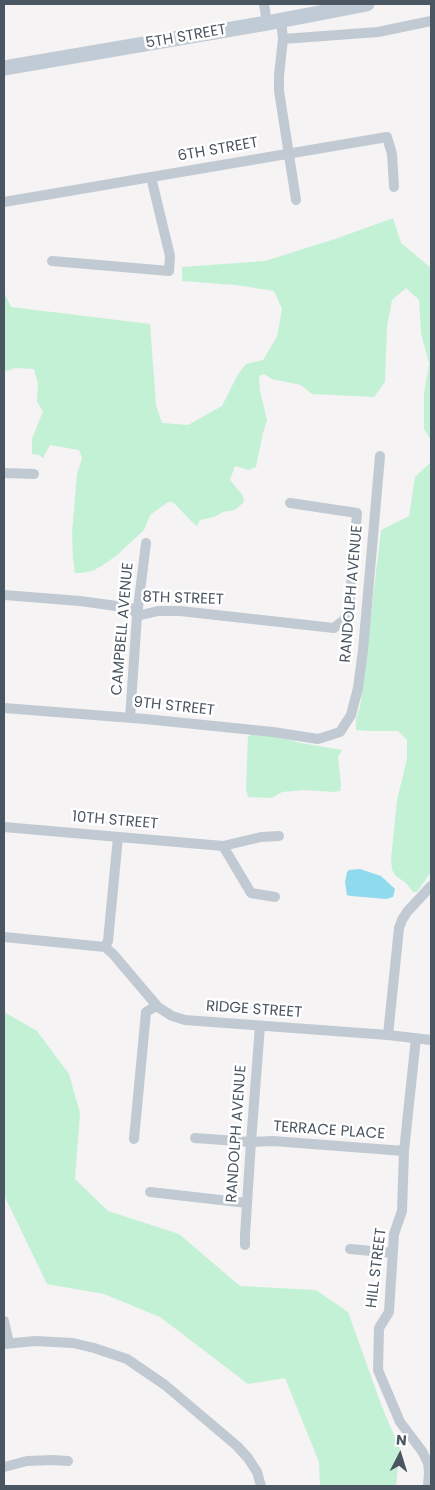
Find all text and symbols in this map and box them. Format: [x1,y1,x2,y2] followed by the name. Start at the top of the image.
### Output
[144,21,228,53] street label: 5TH STREET
[176,134,260,166] street label: 6TH STREET
[337,524,367,664] street label: RANDOLPH AVENUE
[108,562,138,696] street label: CAMPBELL AVENUE
[142,589,224,609] street label: 8TH STREET
[133,694,215,720] street label: 9TH STREET
[71,808,159,834] street label: 10TH STREET
[205,998,303,1022] street label: RIDGE STREET
[223,1065,251,1203] street label: RANDOLPH AVENUE
[273,1118,385,1144] street label: TERRACE PLACE
[363,1227,391,1309] street label: HILL STREET
[375,1430,425,1480] north arrow
[395,1430,407,1450] text: N

